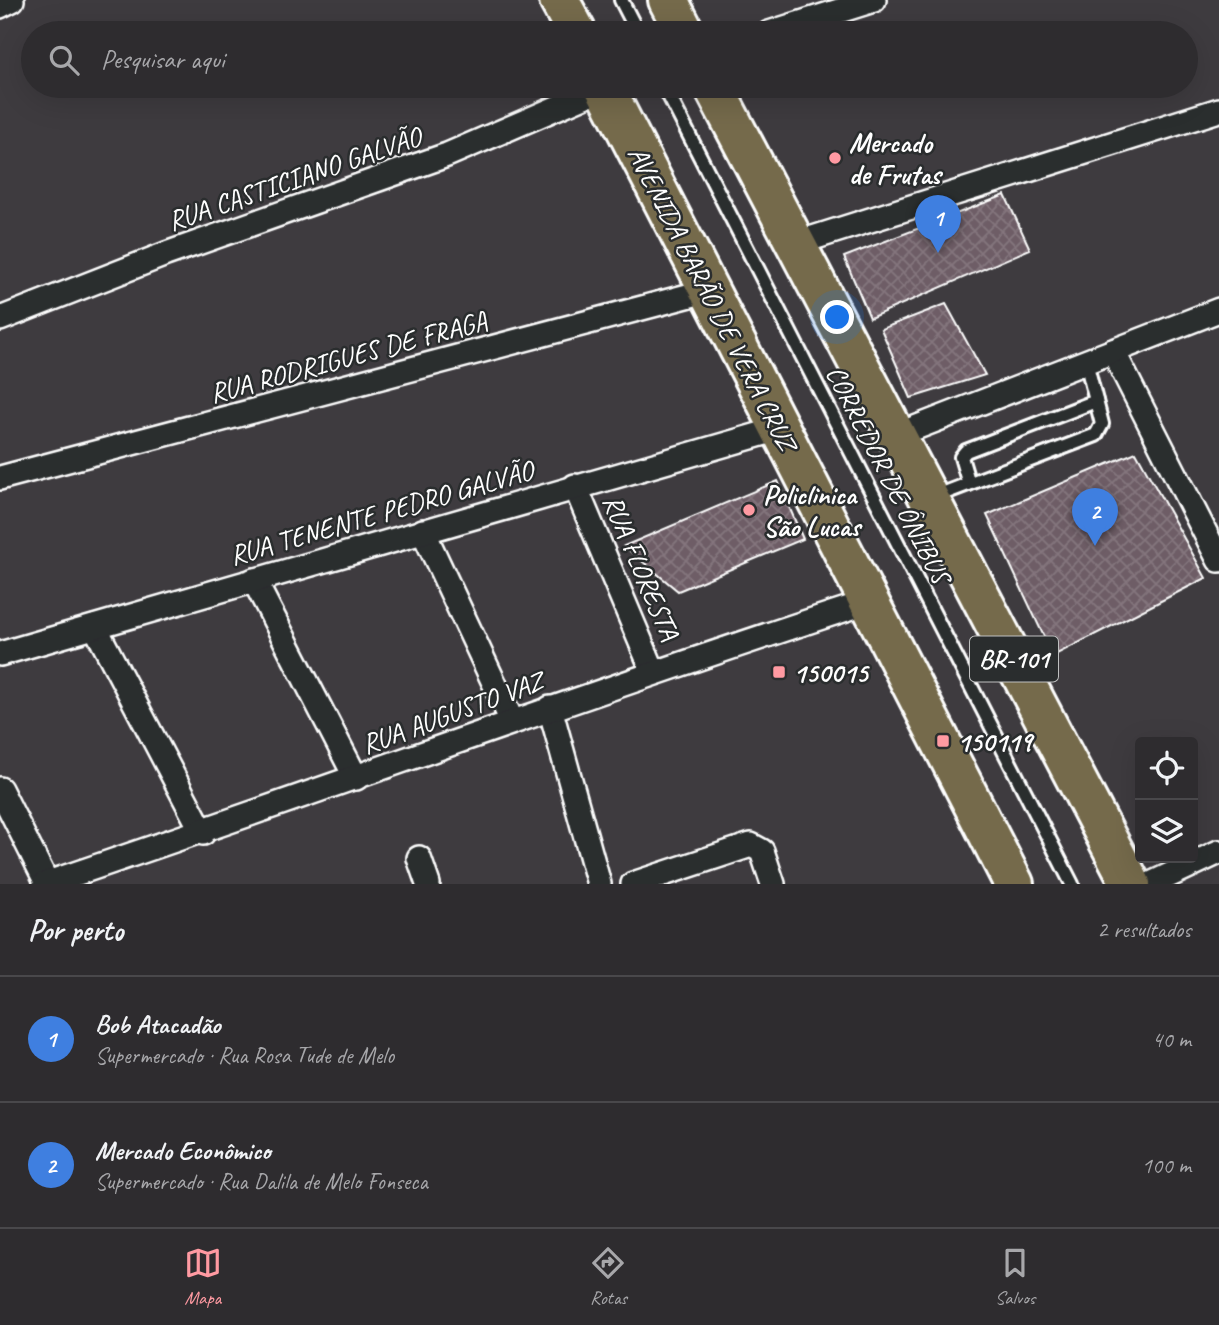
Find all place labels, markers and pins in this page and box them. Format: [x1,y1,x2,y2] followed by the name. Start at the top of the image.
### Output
[849,125,944,192] place label: Mercado de Frutas
[827,150,843,166] marker: Mercado de Frutas
[915,195,961,253] pin: 1
[763,477,863,544] place label: Policlinica São Lucas
[1072,488,1118,546] pin: 2
[741,502,757,518] marker: Policlinica São Lucas
[793,655,871,690] place label: 150015
[771,664,787,680] marker: 150015
[957,724,1036,759] place label: 150119
[935,733,951,749] marker: 150119

